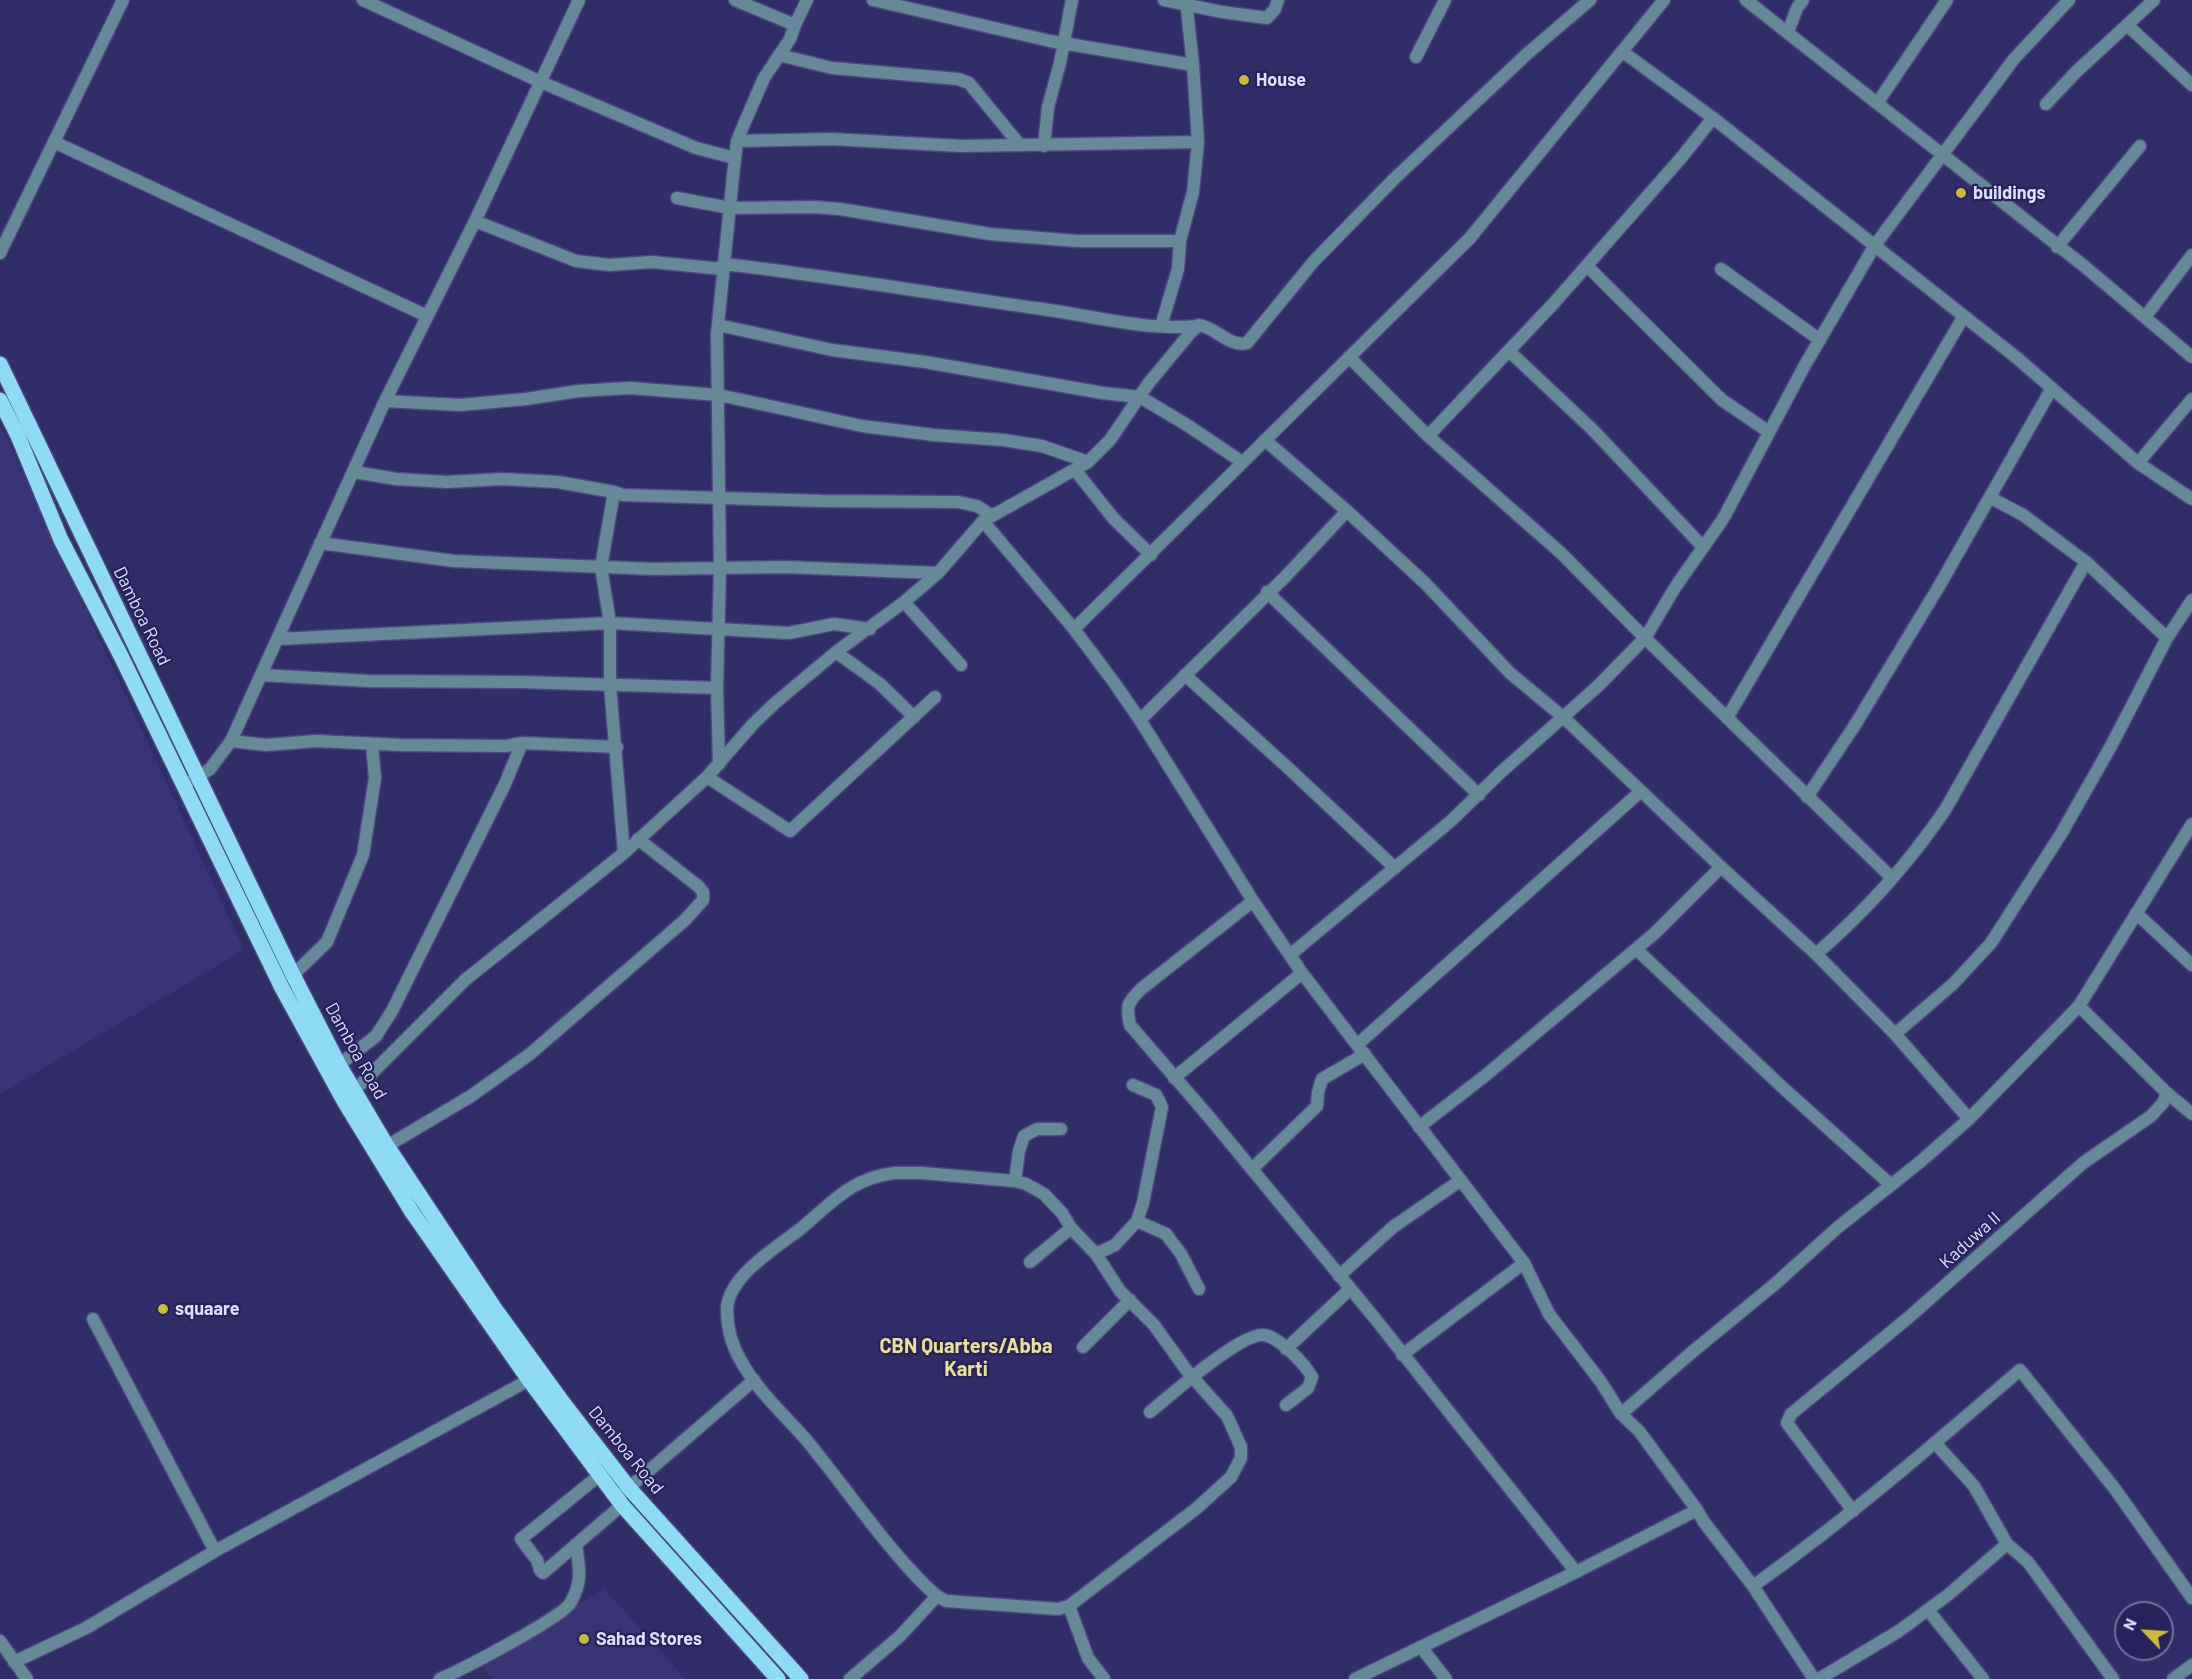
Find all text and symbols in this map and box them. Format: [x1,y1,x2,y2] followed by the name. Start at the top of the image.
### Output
[1256,69,1306,91] place label: House
[1237,73,1251,87] marker: House
[1973,182,2046,204] place label: buildings
[1954,186,1968,200] marker: buildings
[109,563,175,669] street label: Damboa Road
[321,999,391,1103] street label: Damboa Road
[1935,1207,2005,1273] street label: Kaduwa II
[175,1298,240,1320] place label: squaare
[156,1302,170,1316] marker: squaare
[879,1334,1053,1381] district label: CBN Quarters/Abba Karti
[584,1402,668,1498] street label: Damboa Road
[2114,1601,2174,1661] north arrow
[2118,1615,2140,1633] text: N
[596,1628,702,1650] place label: Sahad Stores
[577,1632,591,1646] marker: Sahad Stores

